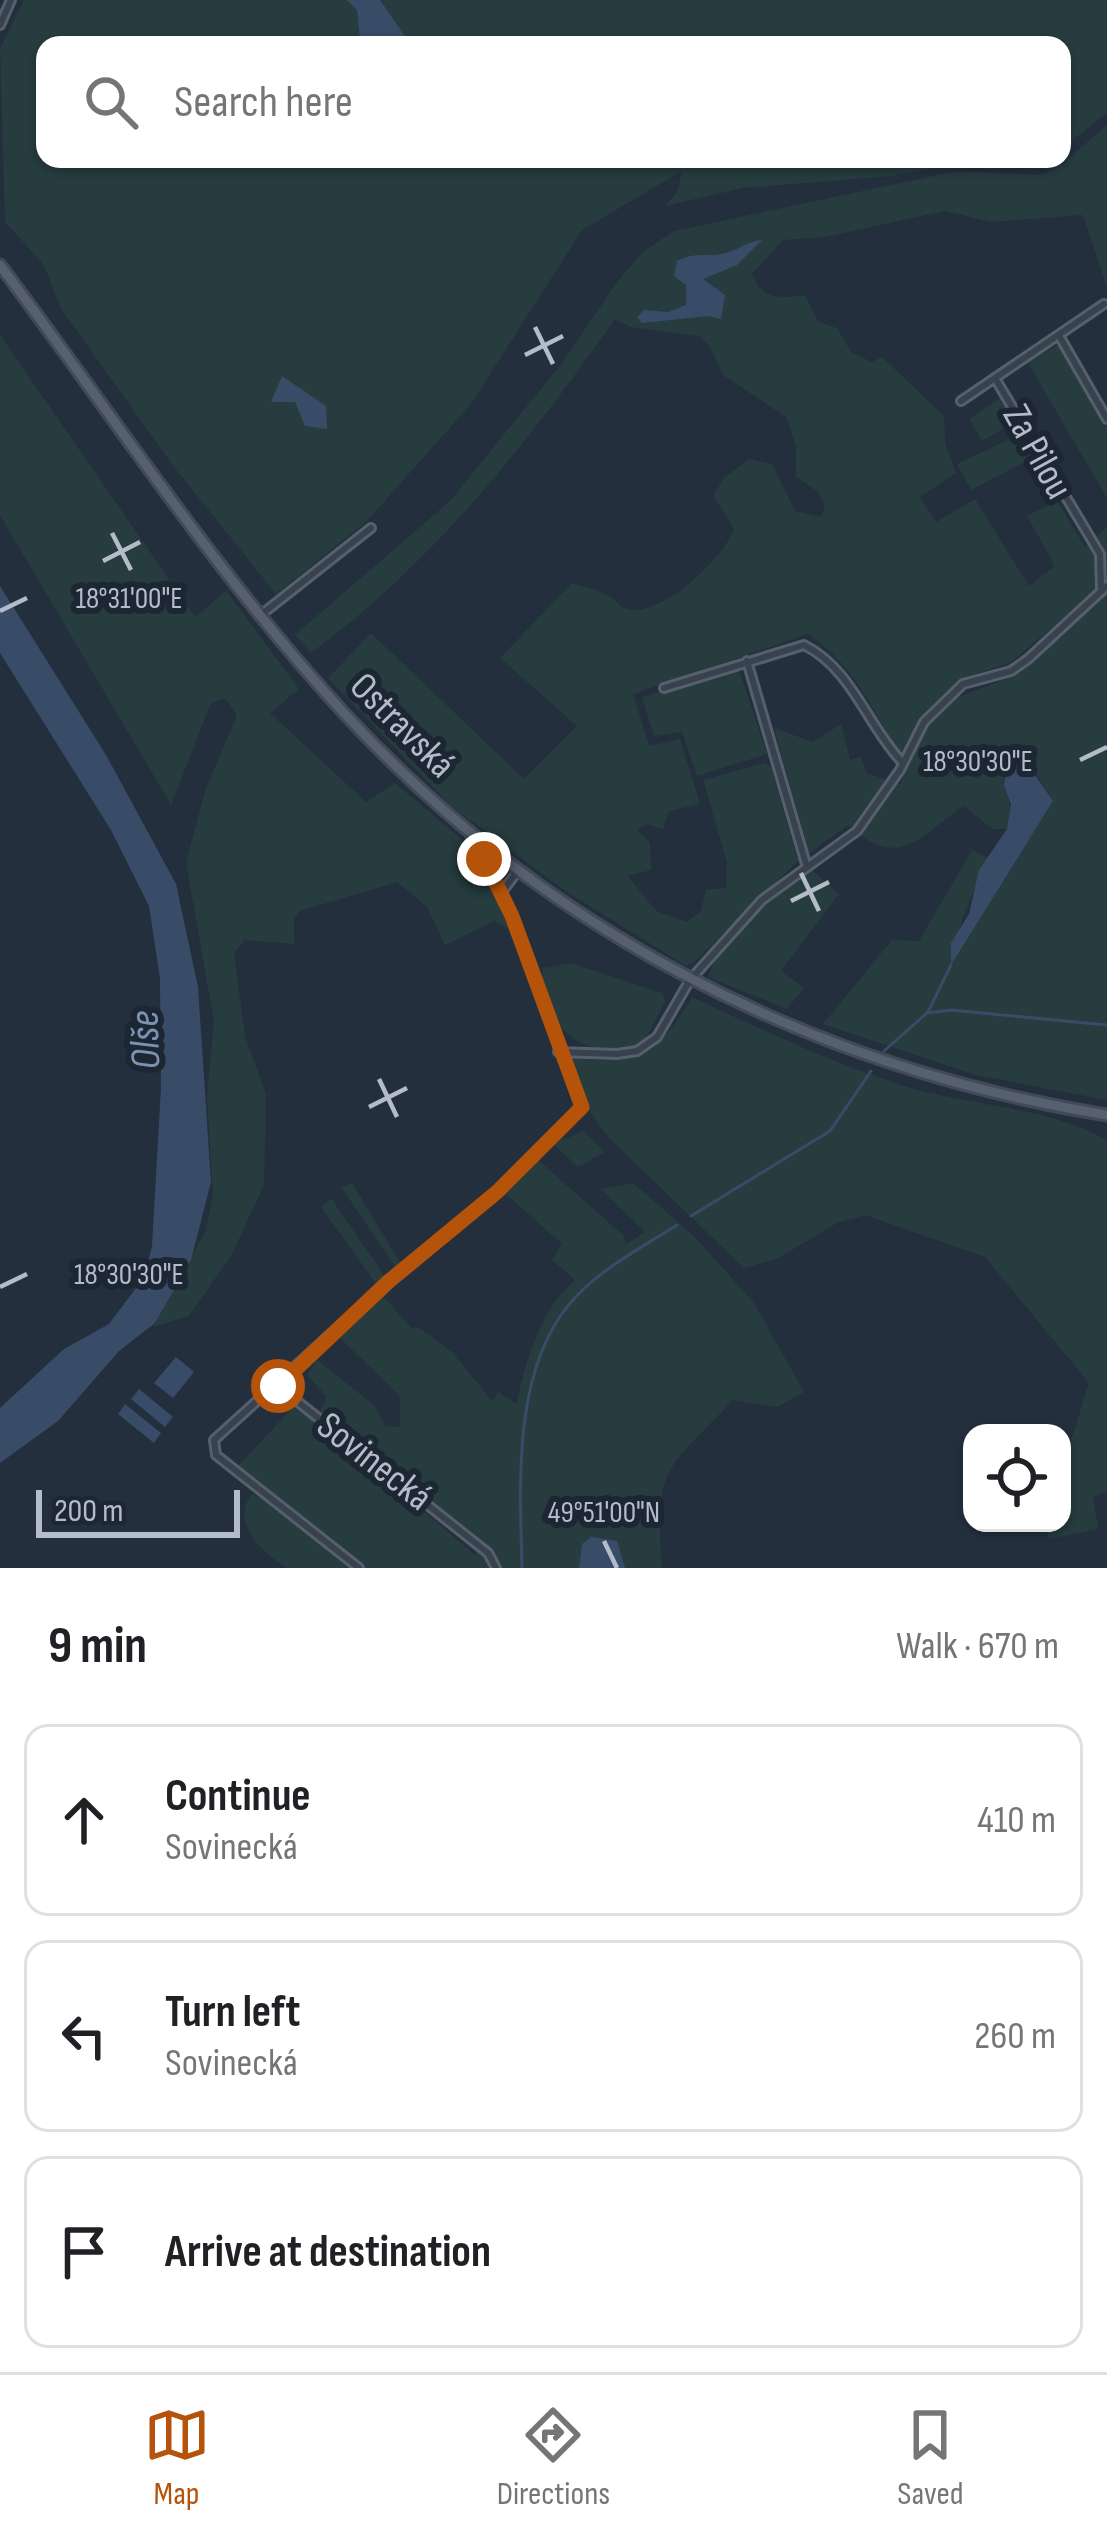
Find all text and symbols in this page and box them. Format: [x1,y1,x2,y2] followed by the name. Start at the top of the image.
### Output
[36,36,1071,168] search box
[78,69,144,135] icon: search
[174,75,353,130] text: Search here
[992,397,1082,507] street label: Za Pilou
[75,581,183,617] text: 18°31'00"E
[340,664,464,788] street label: Ostravská
[923,744,1033,780] text: 18°30'30"E
[457,832,511,886] route end
[119,1010,173,1070] water label: Olše
[74,1257,184,1293] text: 18°30'30"E
[251,1359,305,1413] route start
[307,1403,441,1521] street label: Sovinecká
[963,1424,1071,1532] map controls
[963,1424,1071,1532] button: locate
[36,1484,240,1537] scale bar
[54,1491,123,1531] text: 200 m
[548,1495,660,1531] text: 49°51'00"N
[48,1616,147,1677] text: 9 min
[896,1623,1059,1670] text: Walk · 670 m
[165,1769,311,1824] text: Continue
[51,1787,117,1853] icon: ahead
[977,1797,1056,1844] text: 410 m
[165,1824,298,1871] text: Sovinecká
[165,1985,300,2040] text: Turn left
[51,2003,117,2069] icon: left
[974,2013,1056,2060] text: 260 m
[165,2040,298,2087] text: Sovinecká
[51,2219,117,2285] icon: arrive
[165,2225,491,2280] text: Arrive at destination
[144,2402,210,2514] tab: Map
[497,2402,610,2514] tab: Directions
[897,2402,963,2514] tab: Saved

